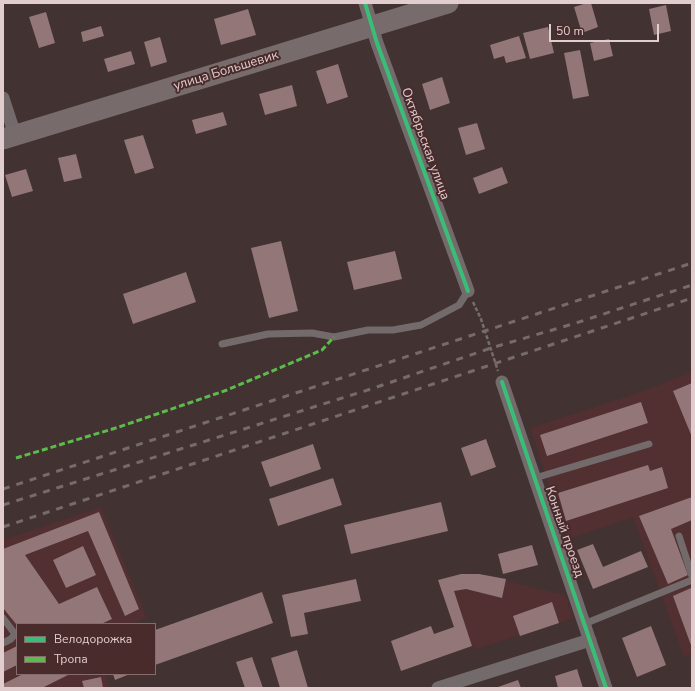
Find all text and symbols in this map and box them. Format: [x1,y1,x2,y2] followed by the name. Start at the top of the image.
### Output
[551,16,661,42] scale bar
[556,23,584,39] text: 50 m
[172,48,280,94] street label: улица Большевик
[397,86,453,202] street label: Октябрьская улица
[541,484,587,580] street label: Конный проезд
[16,623,156,675] legend
[54,631,132,647] text: Велодорожка
[54,651,88,667] text: Тропа

